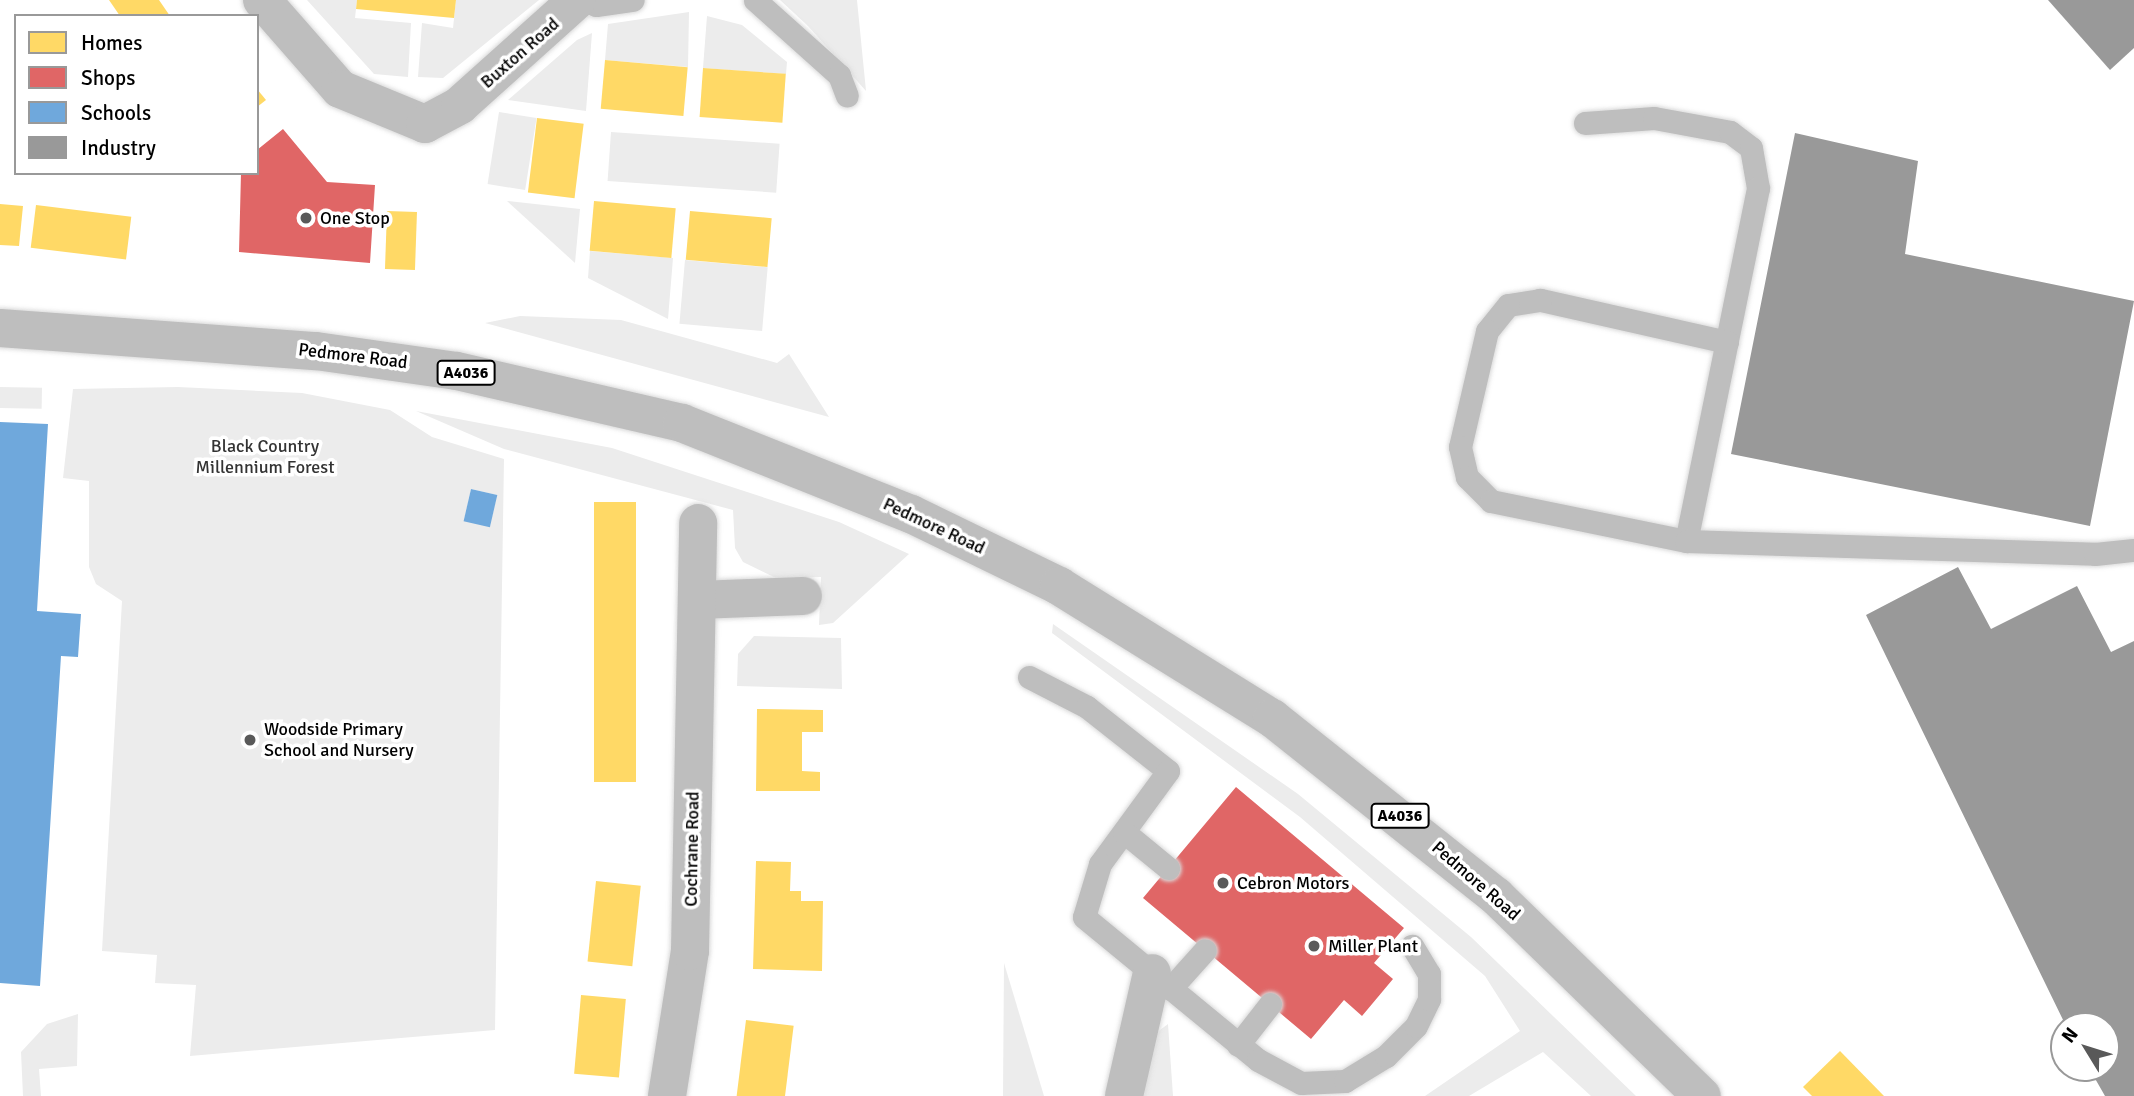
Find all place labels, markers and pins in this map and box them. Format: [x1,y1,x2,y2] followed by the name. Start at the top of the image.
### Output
[320,207,390,229] place label: One Stop
[298,210,314,226] marker: One Stop
[264,719,414,762] place label: Woodside Primary School and Nursery
[242,732,258,748] marker: Woodside Primary School and Nursery
[1237,872,1349,894] place label: Cebron Motors
[1215,875,1231,891] marker: Cebron Motors
[1328,935,1418,957] place label: Miller Plant
[1306,938,1322,954] marker: Miller Plant

